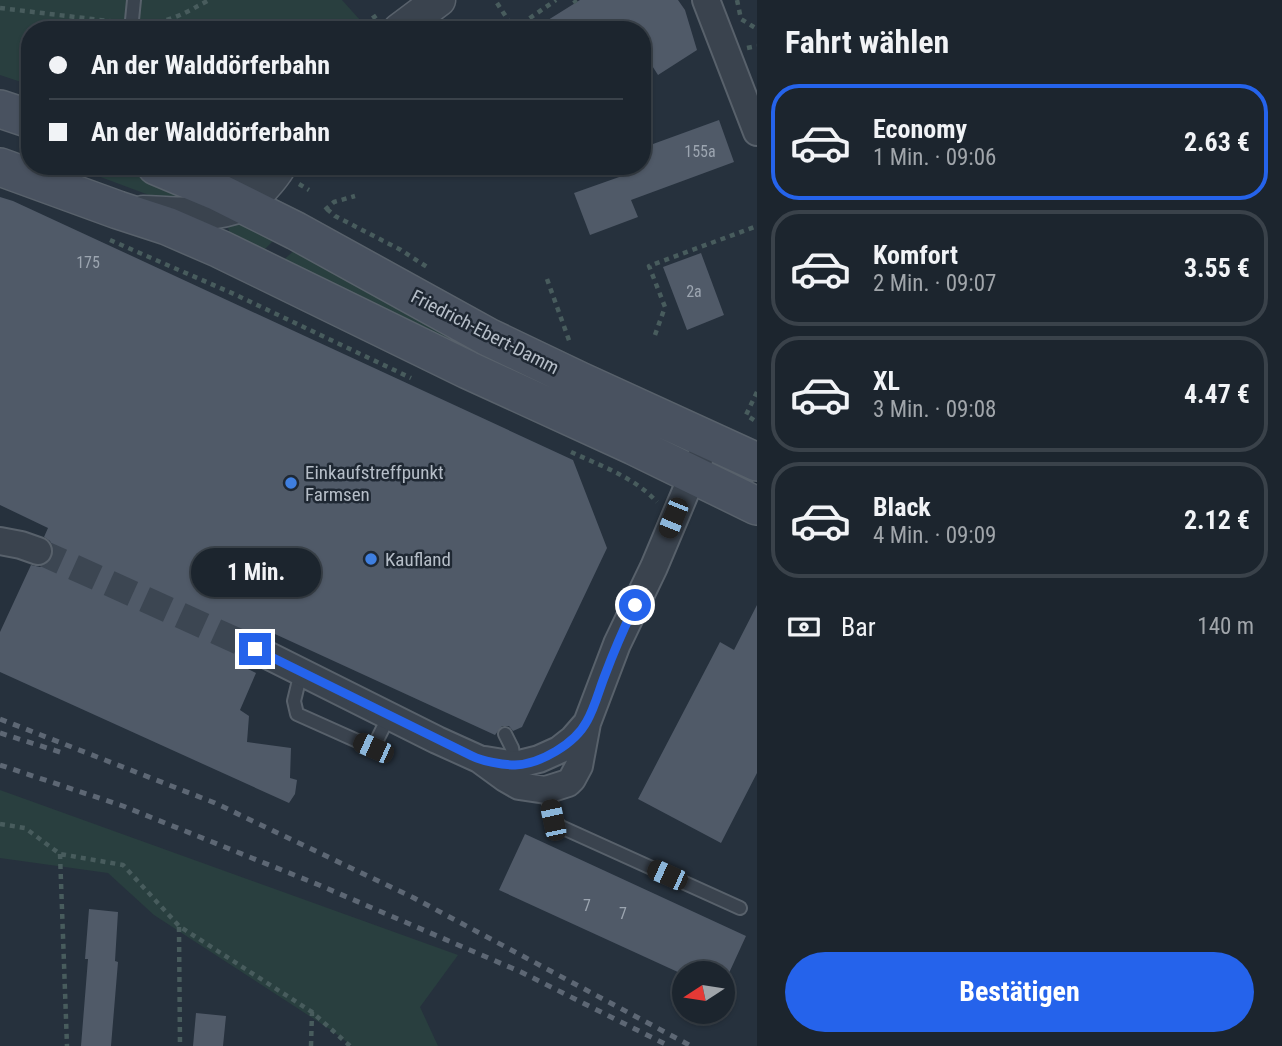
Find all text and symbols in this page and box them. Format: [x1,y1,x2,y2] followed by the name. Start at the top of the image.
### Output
[785,23,949,61] text: Fahrt wählen
[91,50,330,80] text: An der Walddörferbahn
[789,111,852,174] icon: car
[873,114,967,144] text: Economy
[91,117,330,147] text: An der Walddörferbahn
[1184,127,1250,157] text: 2.63 €
[684,142,716,161] house number: 155a
[873,144,996,171] text: 1 Min. · 09:06
[789,237,852,300] icon: car
[873,240,958,270] text: Komfort
[76,253,100,272] house number: 175
[1184,253,1250,283] text: 3.55 €
[873,270,996,297] text: 2 Min. · 09:07
[686,282,702,301] house number: 2a
[407,285,563,379] street label: Friedrich-Ebert-Damm
[789,363,852,426] icon: car
[873,366,900,396] text: XL
[1184,379,1250,409] text: 4.47 €
[873,396,996,423] text: 3 Min. · 09:08
[305,461,444,506] place label: Einkaufstreffpunkt Farmsen
[283,475,299,491] marker: Einkaufstreffpunkt Farmsen
[789,489,852,552] icon: car
[873,492,931,522] text: Black
[656,495,691,541] car
[1184,505,1250,535] text: 2.12 €
[873,522,996,549] text: 4 Min. · 09:09
[190,548,320,596] callout: 1 Min.
[385,548,451,571] place label: Kaufland
[363,551,379,567] marker: Kaufland
[227,559,285,586] text: 1 Min.
[619,589,651,621] route start
[785,608,823,646] icon: cash
[841,612,876,642] text: Bar
[1197,613,1254,640] text: 140 m
[239,633,271,665] route end
[350,730,397,766] car
[539,797,568,843] car
[644,857,691,893] car
[583,896,591,915] house number: 7
[619,904,627,923] house number: 7
[785,952,1254,1032] button: Bestätigen
[672,961,735,1024] north arrow
[672,961,735,1024] map controls

